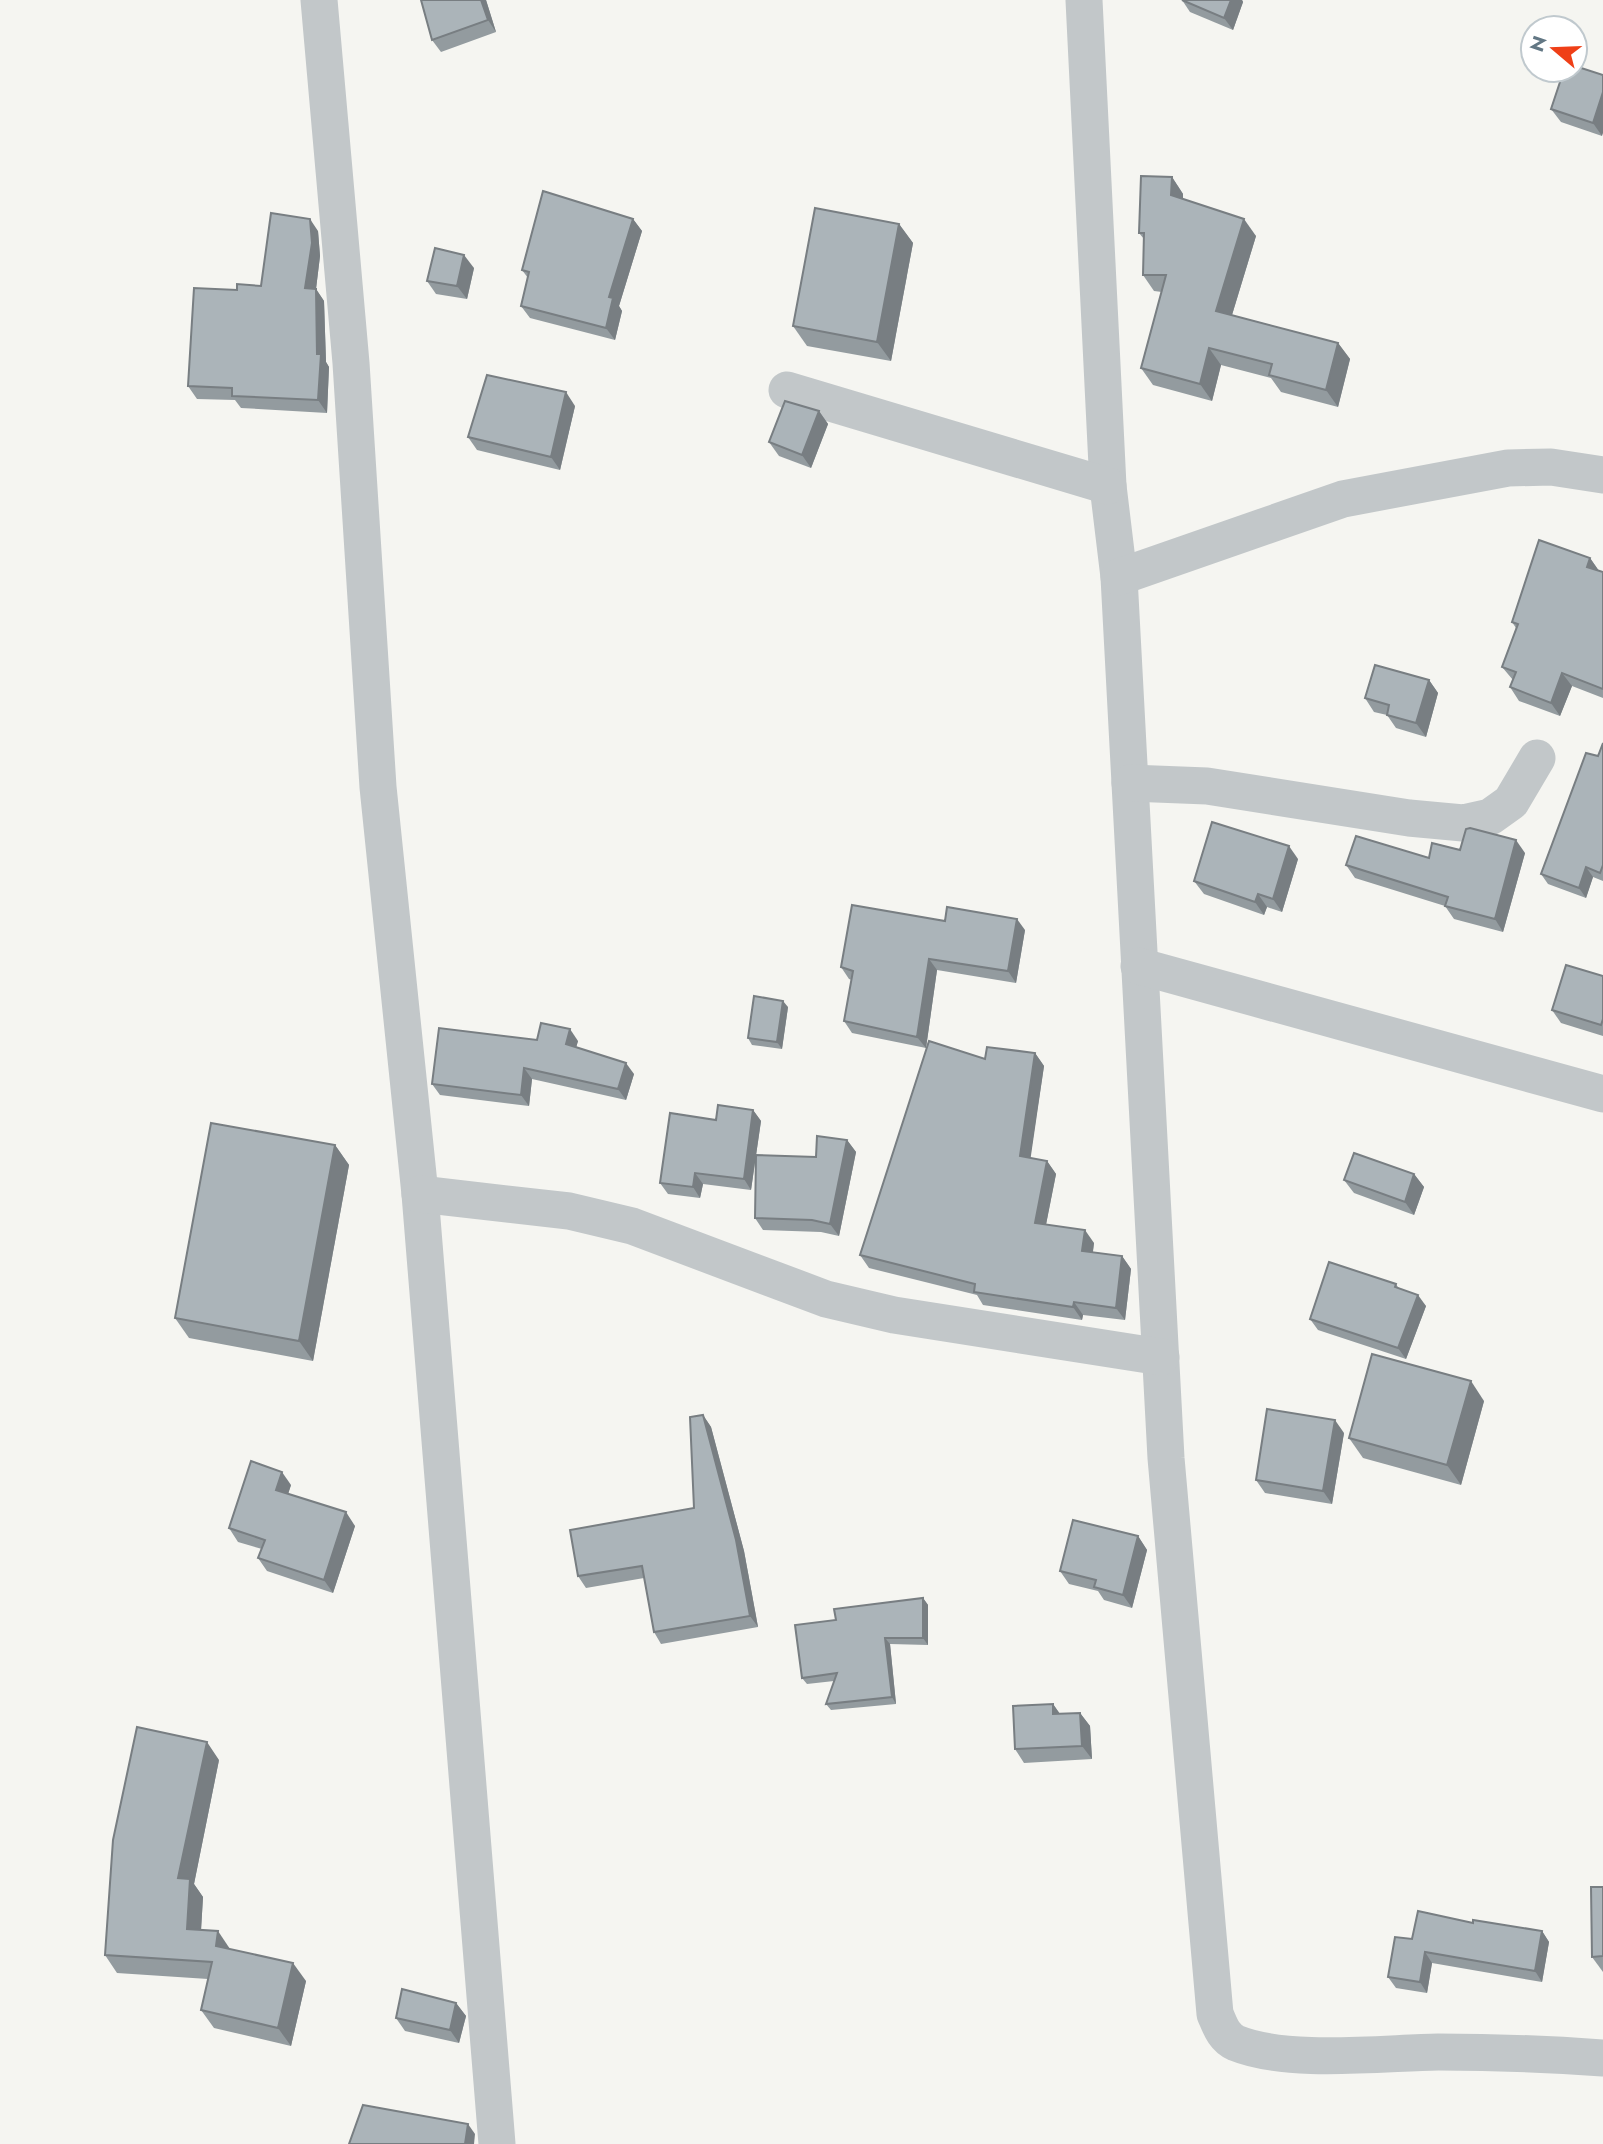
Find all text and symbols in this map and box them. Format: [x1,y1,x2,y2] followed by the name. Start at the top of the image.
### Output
[1519,14,1589,84] north arrow
[1523,32,1554,55] text: N

